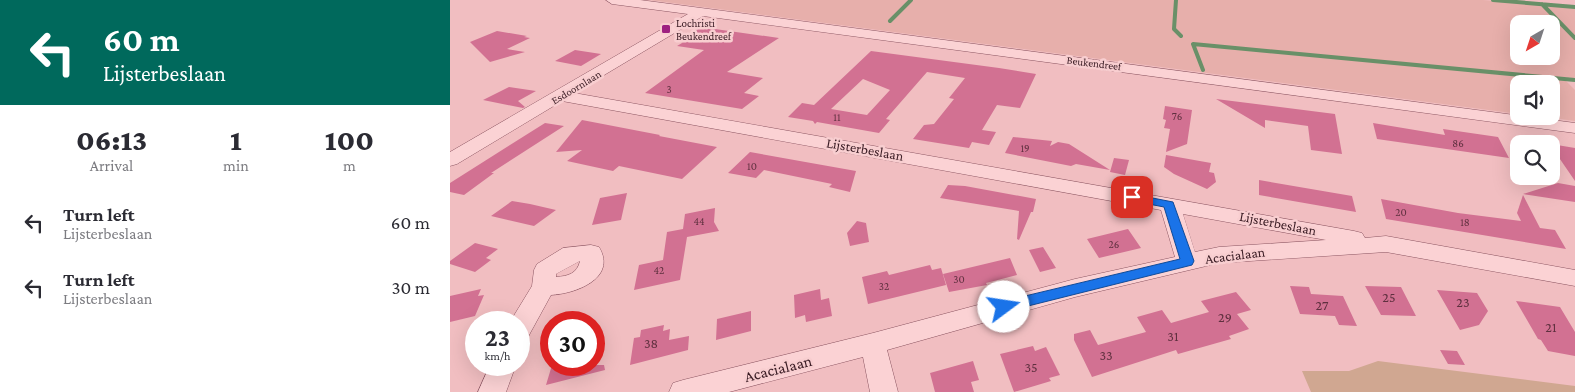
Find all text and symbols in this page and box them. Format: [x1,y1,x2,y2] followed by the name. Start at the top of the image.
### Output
[1510,15,1560,65] north arrow
[1510,15,1560,185] map controls
[676,17,732,42] place label: Lochristi Beukendreef
[20,20,85,85] icon: left
[103,20,180,59] text: 60 m
[660,23,672,35] marker: Lochristi Beukendreef
[1066,54,1123,72] street label: Beukendreef
[103,61,226,86] text: Lijsterbeslaan
[549,67,603,107] street label: Esdoornlaan
[1510,75,1560,125] button: sound
[666,83,672,95] house number: 3
[1172,110,1182,122] house number: 76
[833,111,841,123] house number: 11
[76,123,147,156] text: 06:13
[230,123,242,156] text: 1
[325,123,374,156] text: 100
[825,134,905,165] street label: Lijsterbeslaan
[1510,135,1560,185] button: search
[1452,137,1464,149] house number: 86
[1020,142,1030,154] house number: 19
[90,157,133,174] text: Arrival
[223,157,249,174] text: min
[343,157,356,174] text: m
[747,160,757,172] house number: 10
[1111,176,1153,218] pin
[1118,183,1146,211] icon: arrive
[63,204,135,225] text: Turn left
[1395,206,1407,218] house number: 20
[1238,208,1318,239] street label: Lijsterbeslaan
[20,209,48,237] icon: left
[391,212,430,233] text: 60 m
[693,215,705,227] house number: 44
[1460,216,1470,228] house number: 18
[63,225,152,242] text: Lijsterbeslaan
[1109,238,1119,250] house number: 26
[1204,243,1266,267] street label: Acacialaan
[654,264,664,276] house number: 42
[63,269,135,290] text: Turn left
[953,273,965,285] house number: 30
[20,274,48,302] icon: left
[391,277,430,298] text: 30 m
[879,280,889,292] house number: 32
[977,280,1029,332] position arrow
[1382,289,1396,305] house number: 25
[63,290,152,307] text: Lijsterbeslaan
[1456,294,1470,310] house number: 23
[1316,297,1329,313] house number: 27
[1218,309,1232,325] house number: 29
[540,311,605,376] speed limit sign: 30
[1545,319,1557,335] house number: 21
[485,324,510,351] text: 23
[1167,328,1179,344] house number: 31
[644,335,658,351] house number: 38
[1099,347,1113,363] house number: 33
[485,349,510,363] text: km/h
[743,352,814,385] street label: Acacialaan
[1024,359,1038,375] house number: 35

